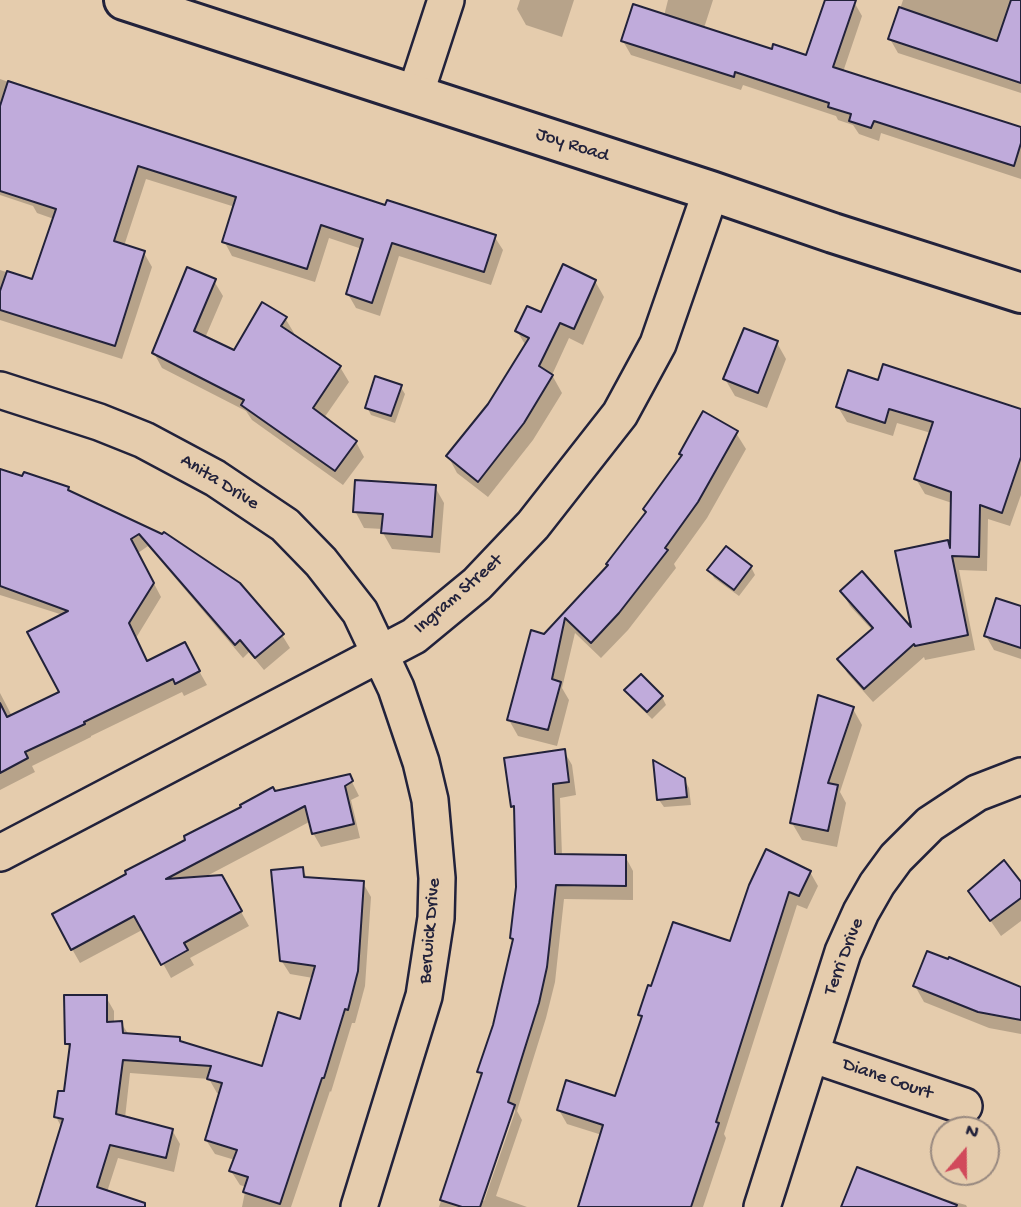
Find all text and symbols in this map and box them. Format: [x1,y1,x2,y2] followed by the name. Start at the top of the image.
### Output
[533,124,611,168] street label: Joy Road
[175,450,263,516] street label: Anita Drive
[410,550,508,640] street label: Ingram Street
[415,877,447,985] street label: Berwick Drive
[820,915,870,999] street label: Terri Drive
[839,1054,935,1106] street label: Diane Court
[930,1116,1000,1186] north arrow
[962,1120,981,1146] text: N

